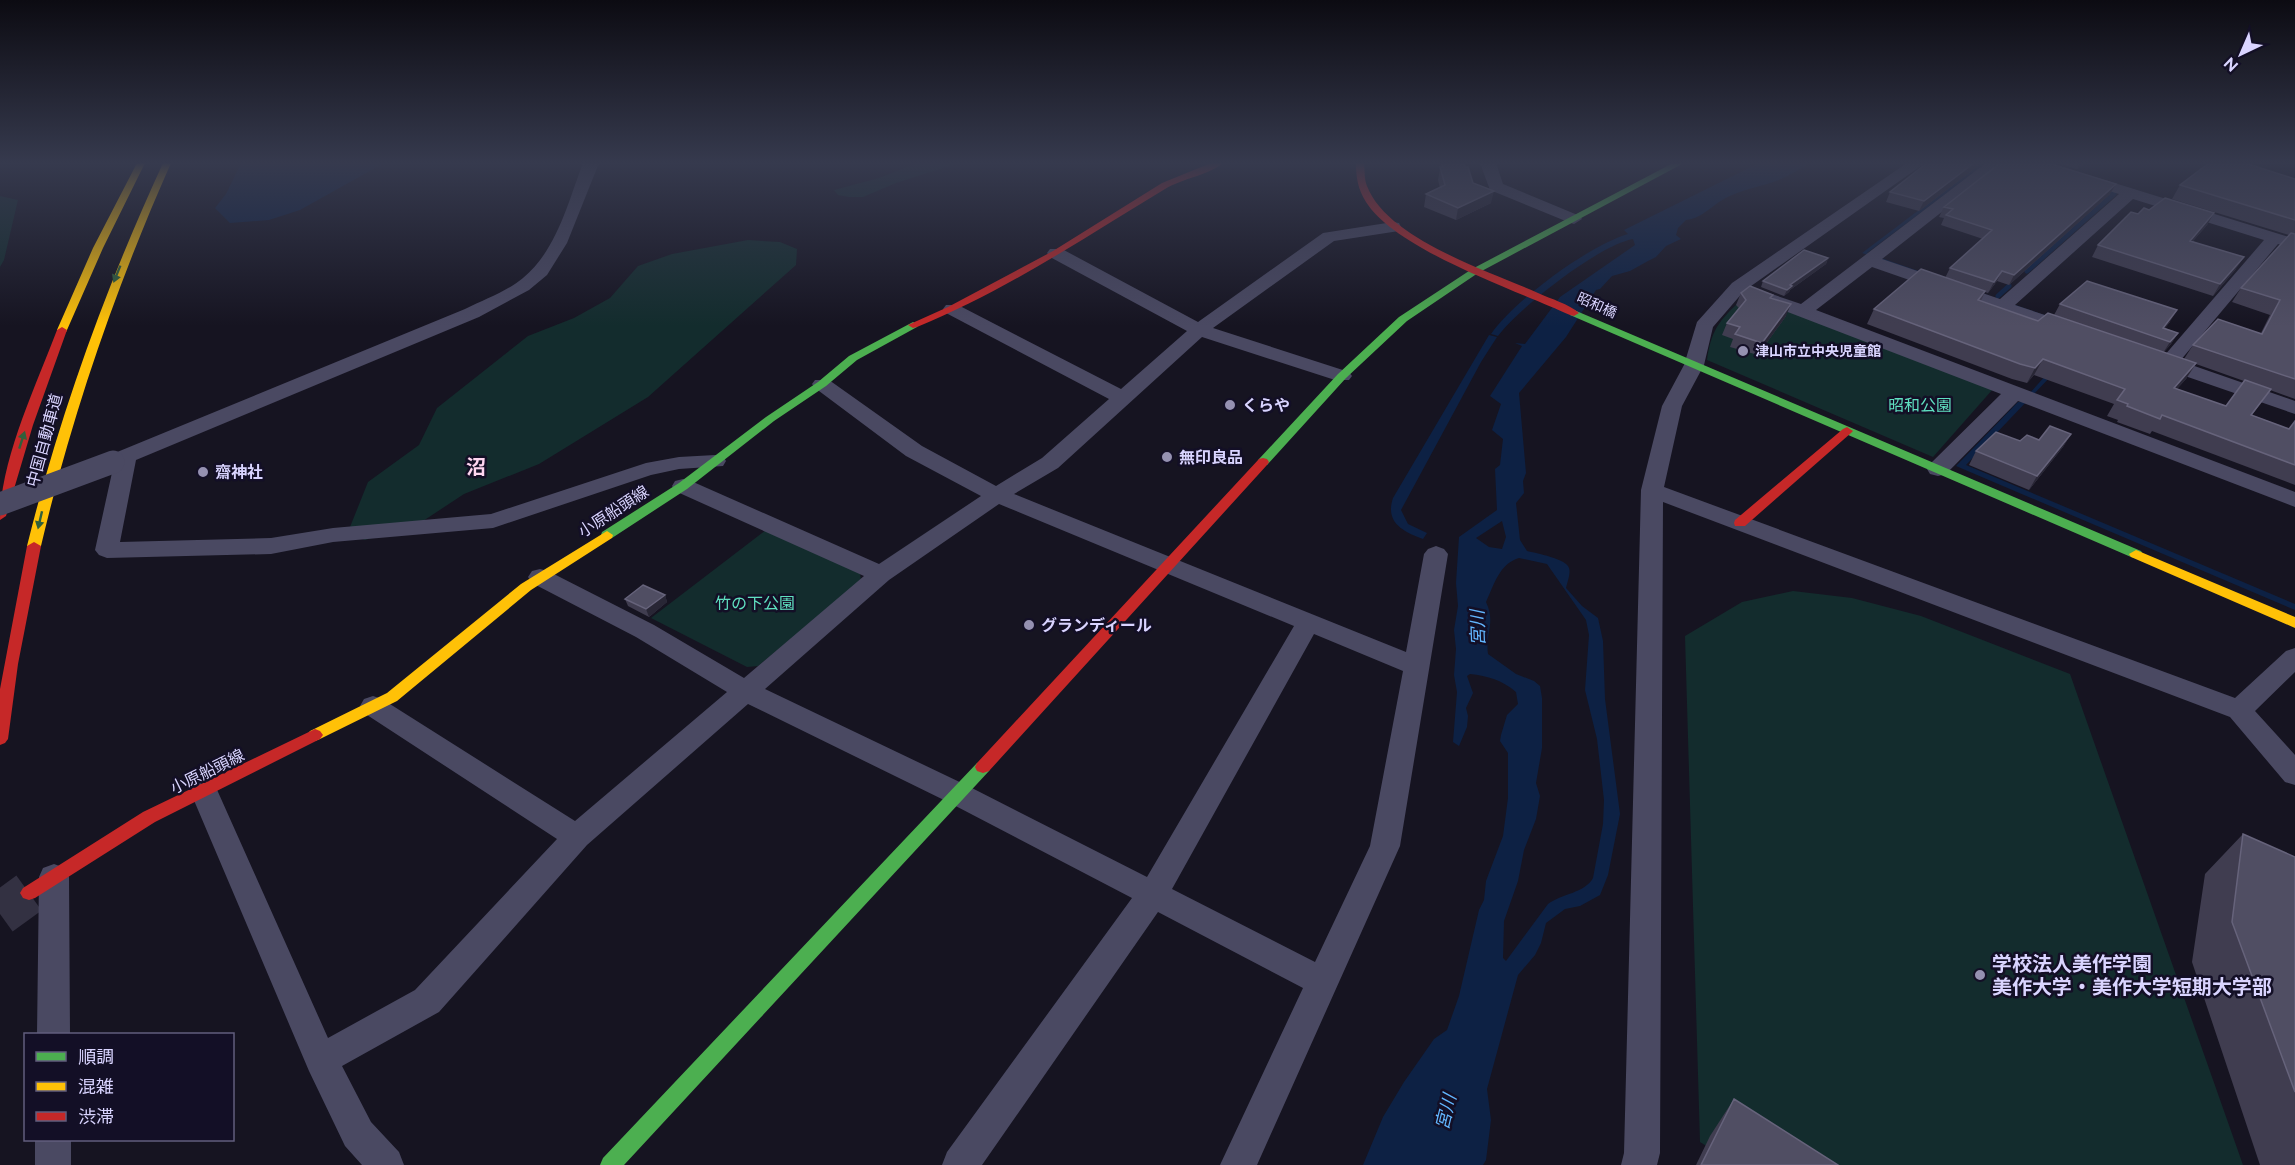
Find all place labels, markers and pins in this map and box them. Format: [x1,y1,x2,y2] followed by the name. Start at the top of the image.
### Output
[1755,343,1881,359] place label: 津山市立中央児童館
[1736,344,1750,358] marker: 津山市立中央児童館
[1242,396,1290,415] place label: くらや
[1223,398,1237,412] marker: くらや
[1179,448,1243,467] place label: 無印良品
[1160,450,1174,464] marker: 無印良品
[215,463,263,482] place label: 齋神社
[196,465,210,479] marker: 齋神社
[1041,616,1152,635] place label: グランディール
[1022,618,1036,632] marker: グランディール
[1992,952,2272,999] place label: 学校法人美作学園 美作大学・美作大学短期大学部
[1973,968,1987,982] marker: 学校法人美作学園 美作大学・美作大学短期大学部

